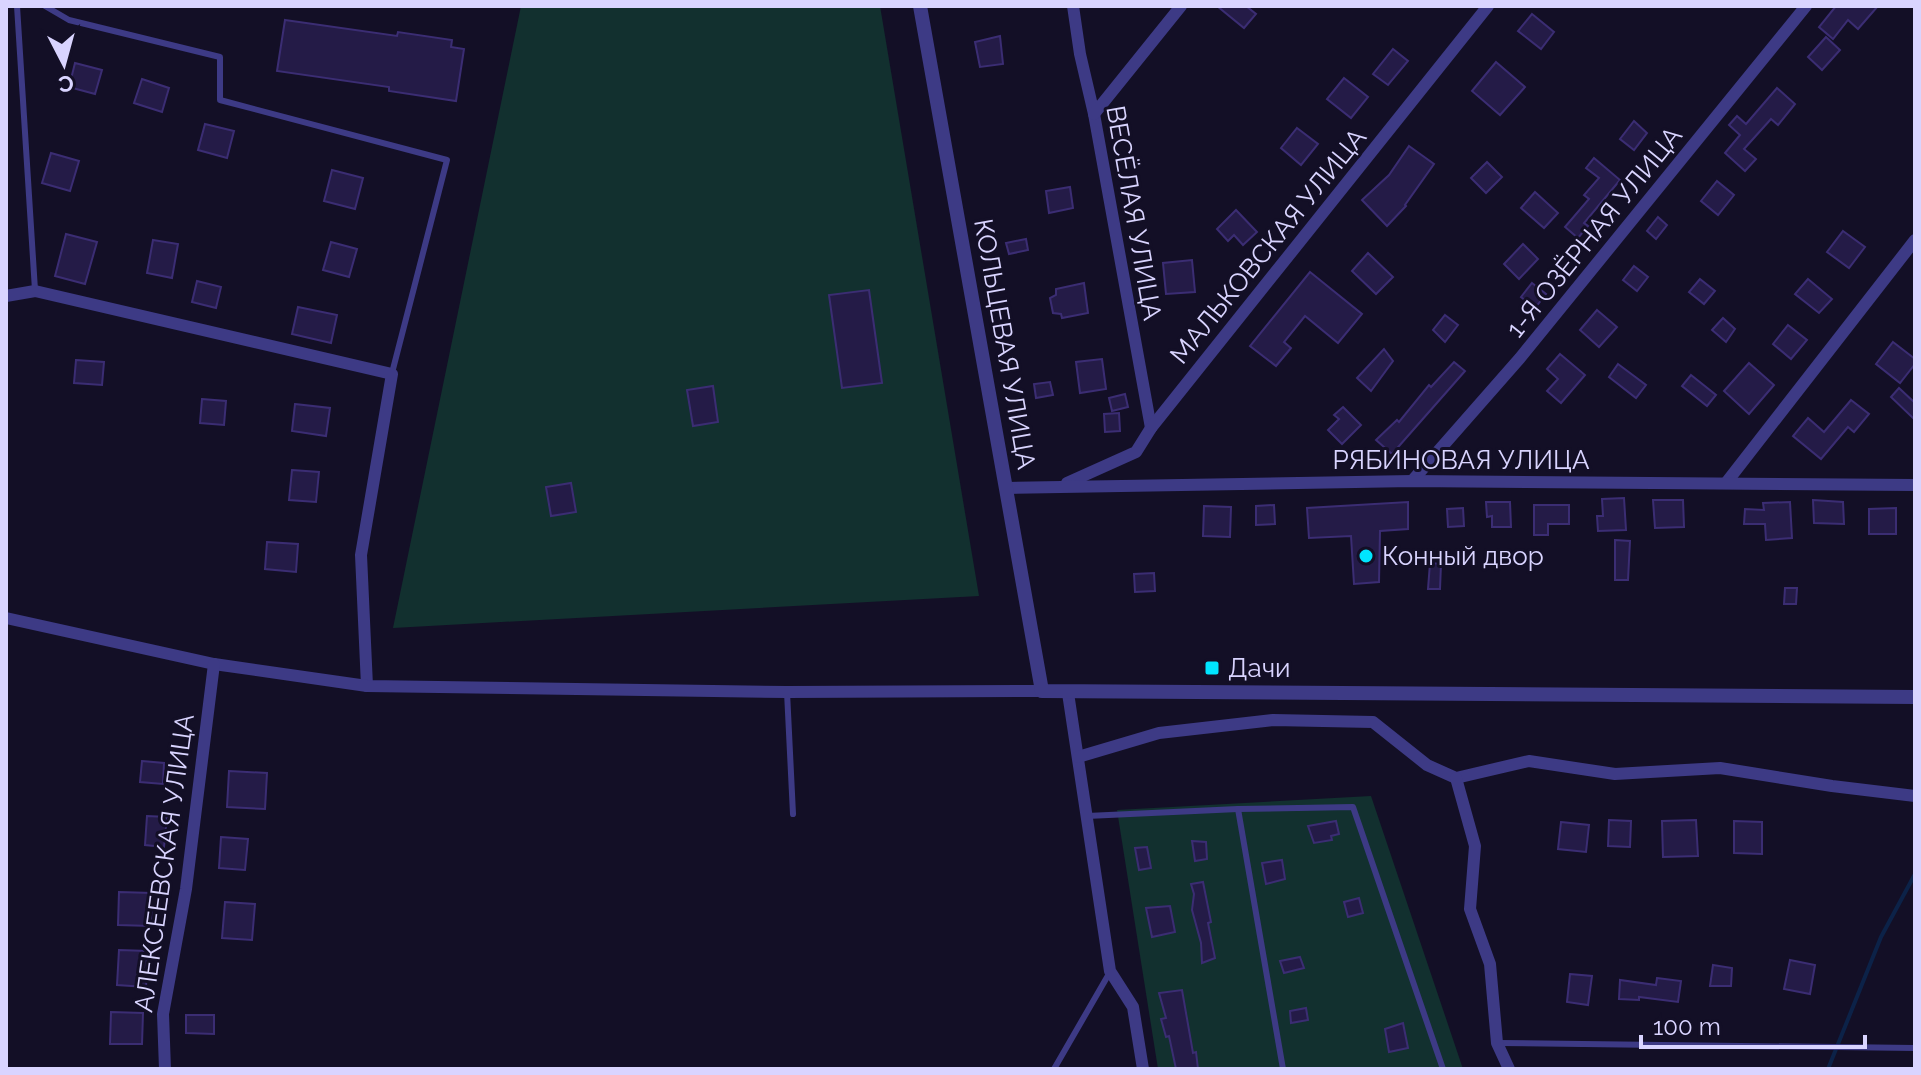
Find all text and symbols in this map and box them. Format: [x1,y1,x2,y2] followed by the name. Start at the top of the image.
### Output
[24,24,104,104] north arrow
[57,70,75,98] text: С
[1100,103,1168,323] street label: ВЕСЁЛАЯ УЛИЦА
[1500,120,1688,343] street label: 1-Я ОЗЁРНАЯ УЛИЦА
[1164,122,1372,370] street label: МАЛЬКОВСКАЯ УЛИЦА
[968,216,1042,472] street label: КОЛЬЦЕВАЯ УЛИЦА
[1332,445,1590,475] street label: РЯБИНОВАЯ УЛИЦА
[1382,541,1544,571] place label: Конный двор
[1357,547,1375,565] marker: Конный двор
[1228,653,1291,683] place label: Дачи
[1203,659,1221,677] marker: Дачи
[128,711,200,1014] street label: АЛЕКСЕЕВСКАЯ УЛИЦА
[1641,999,1865,1049] scale bar
[1653,1012,1721,1041] text: 100 m

